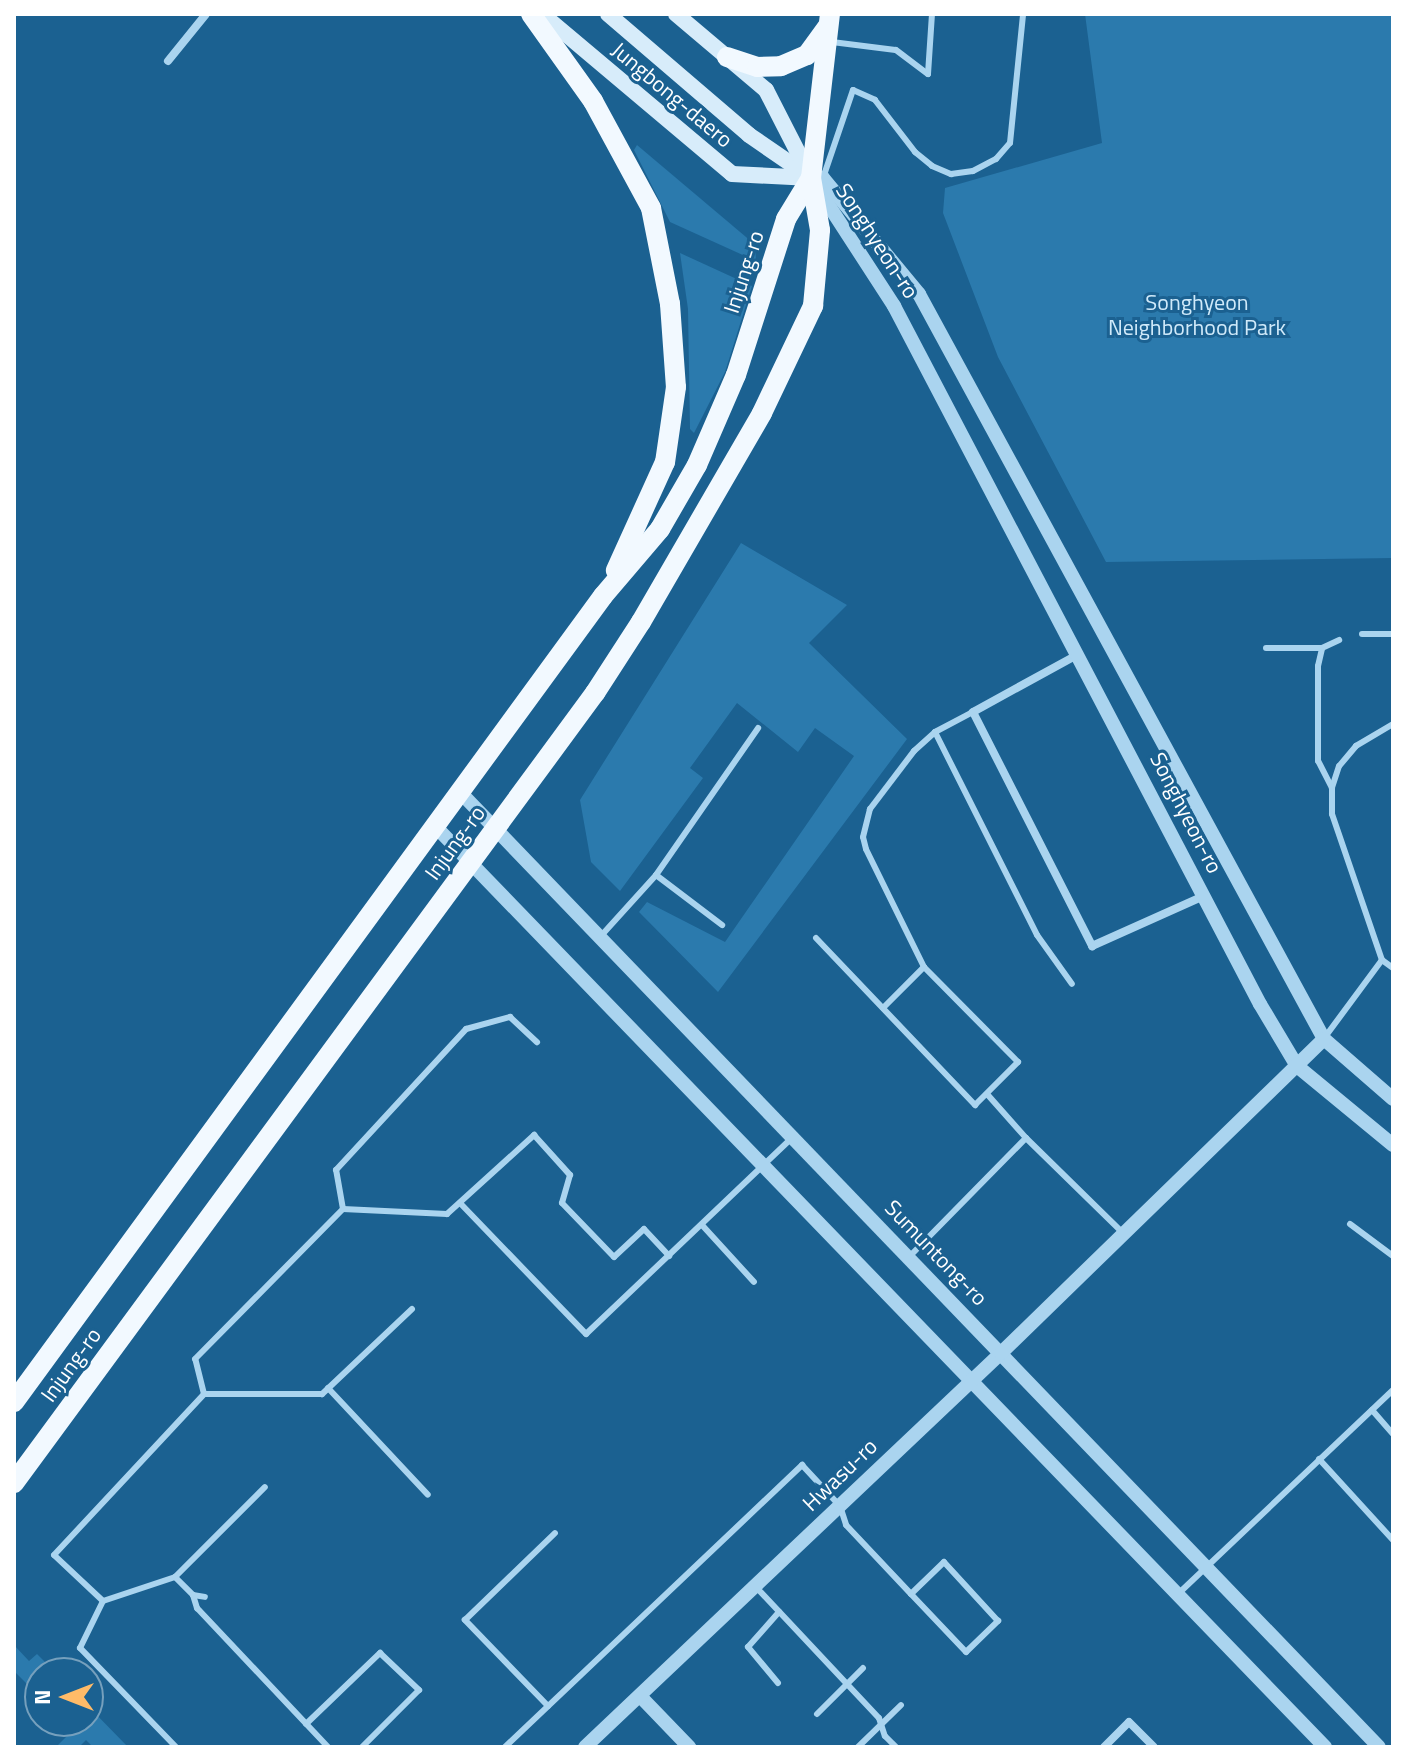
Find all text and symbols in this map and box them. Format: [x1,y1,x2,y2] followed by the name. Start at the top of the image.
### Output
[606,37,738,153] street label: Jungbong-daero
[830,178,924,304] street label: Songhyeon-ro
[718,227,770,317] street label: Injung-ro
[1108,289,1286,340] park label: Songhyeon Neighborhood Park
[1144,748,1228,878] street label: Songhyeon-ro
[419,801,491,885] street label: Injung-ro
[879,1195,993,1311] street label: Sumuntong-ro
[35,1323,107,1407] street label: Injung-ro
[797,1433,883,1517] street label: Hwasu-ro
[24,1657,104,1737] north arrow
[25,1689,59,1705] text: N

